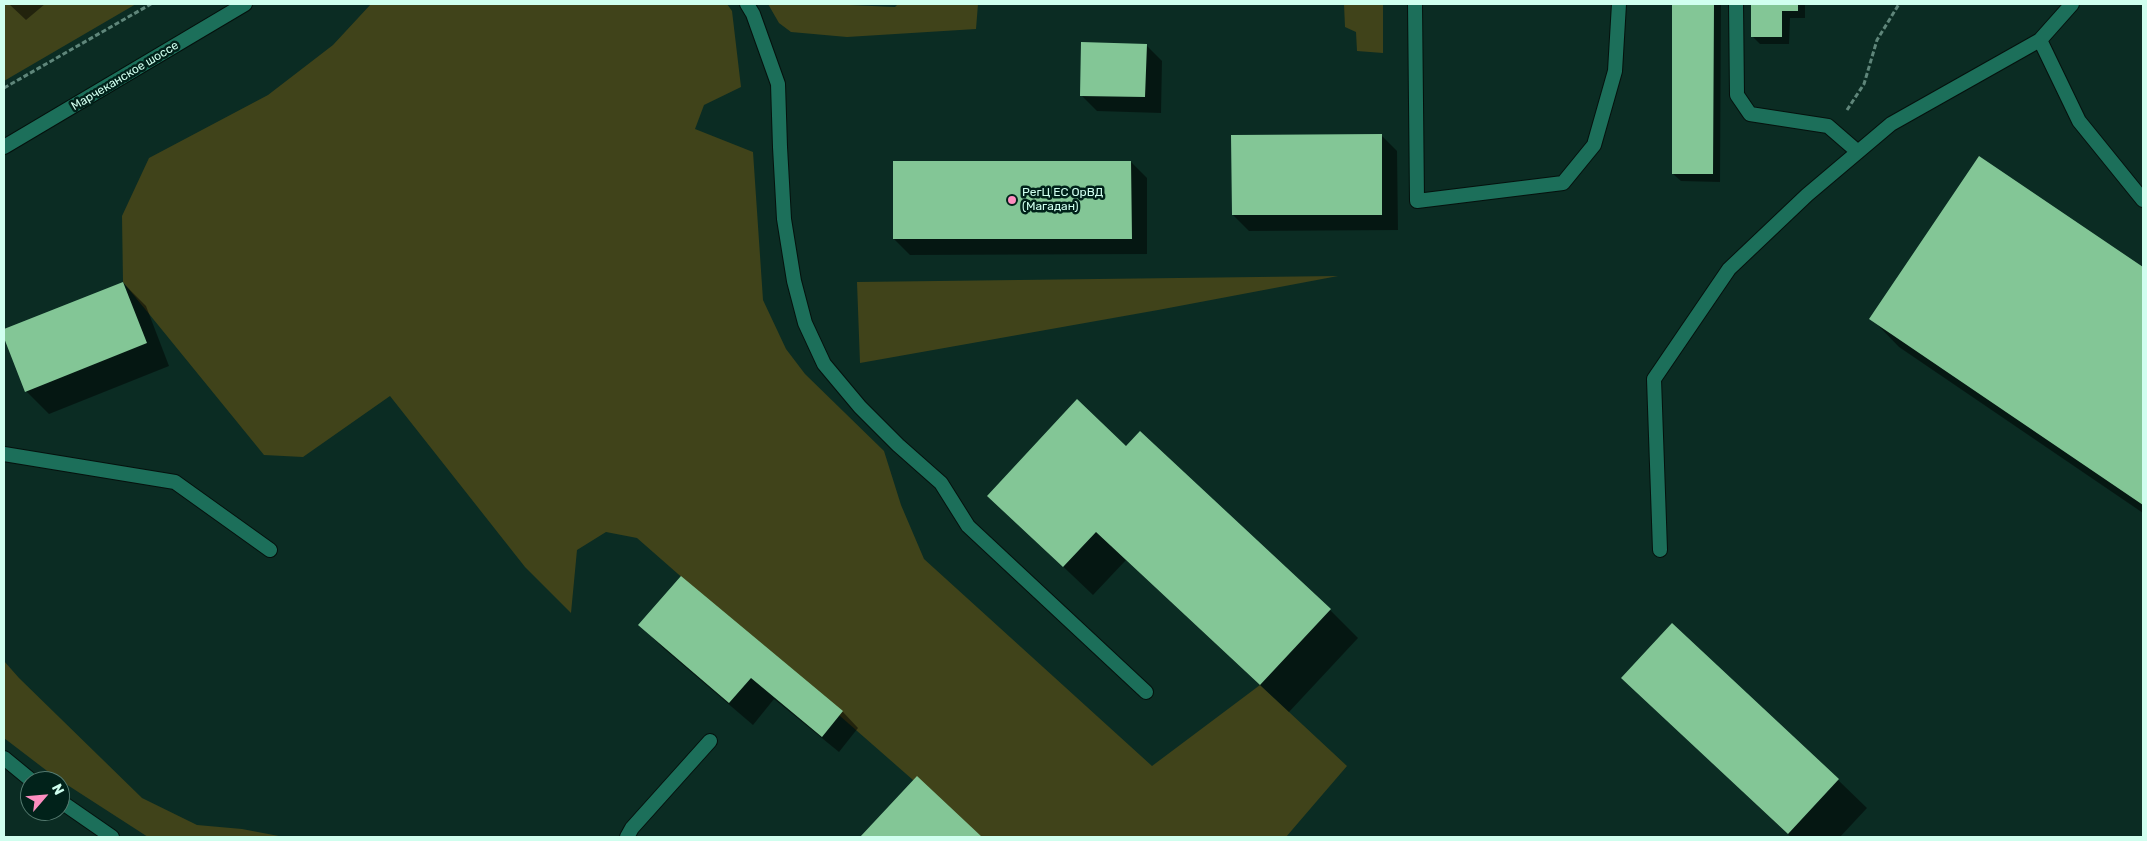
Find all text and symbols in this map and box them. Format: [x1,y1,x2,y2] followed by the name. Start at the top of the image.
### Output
[69,38,181,114] street label: Марчеканское шоссе
[1022,186,1103,214] place label: РегЦ ЕС ОрВД (Магадан)
[1006,194,1018,206] marker: РегЦ ЕС ОрВД (Магадан)
[20,771,70,821] north arrow
[48,781,68,798] text: N

